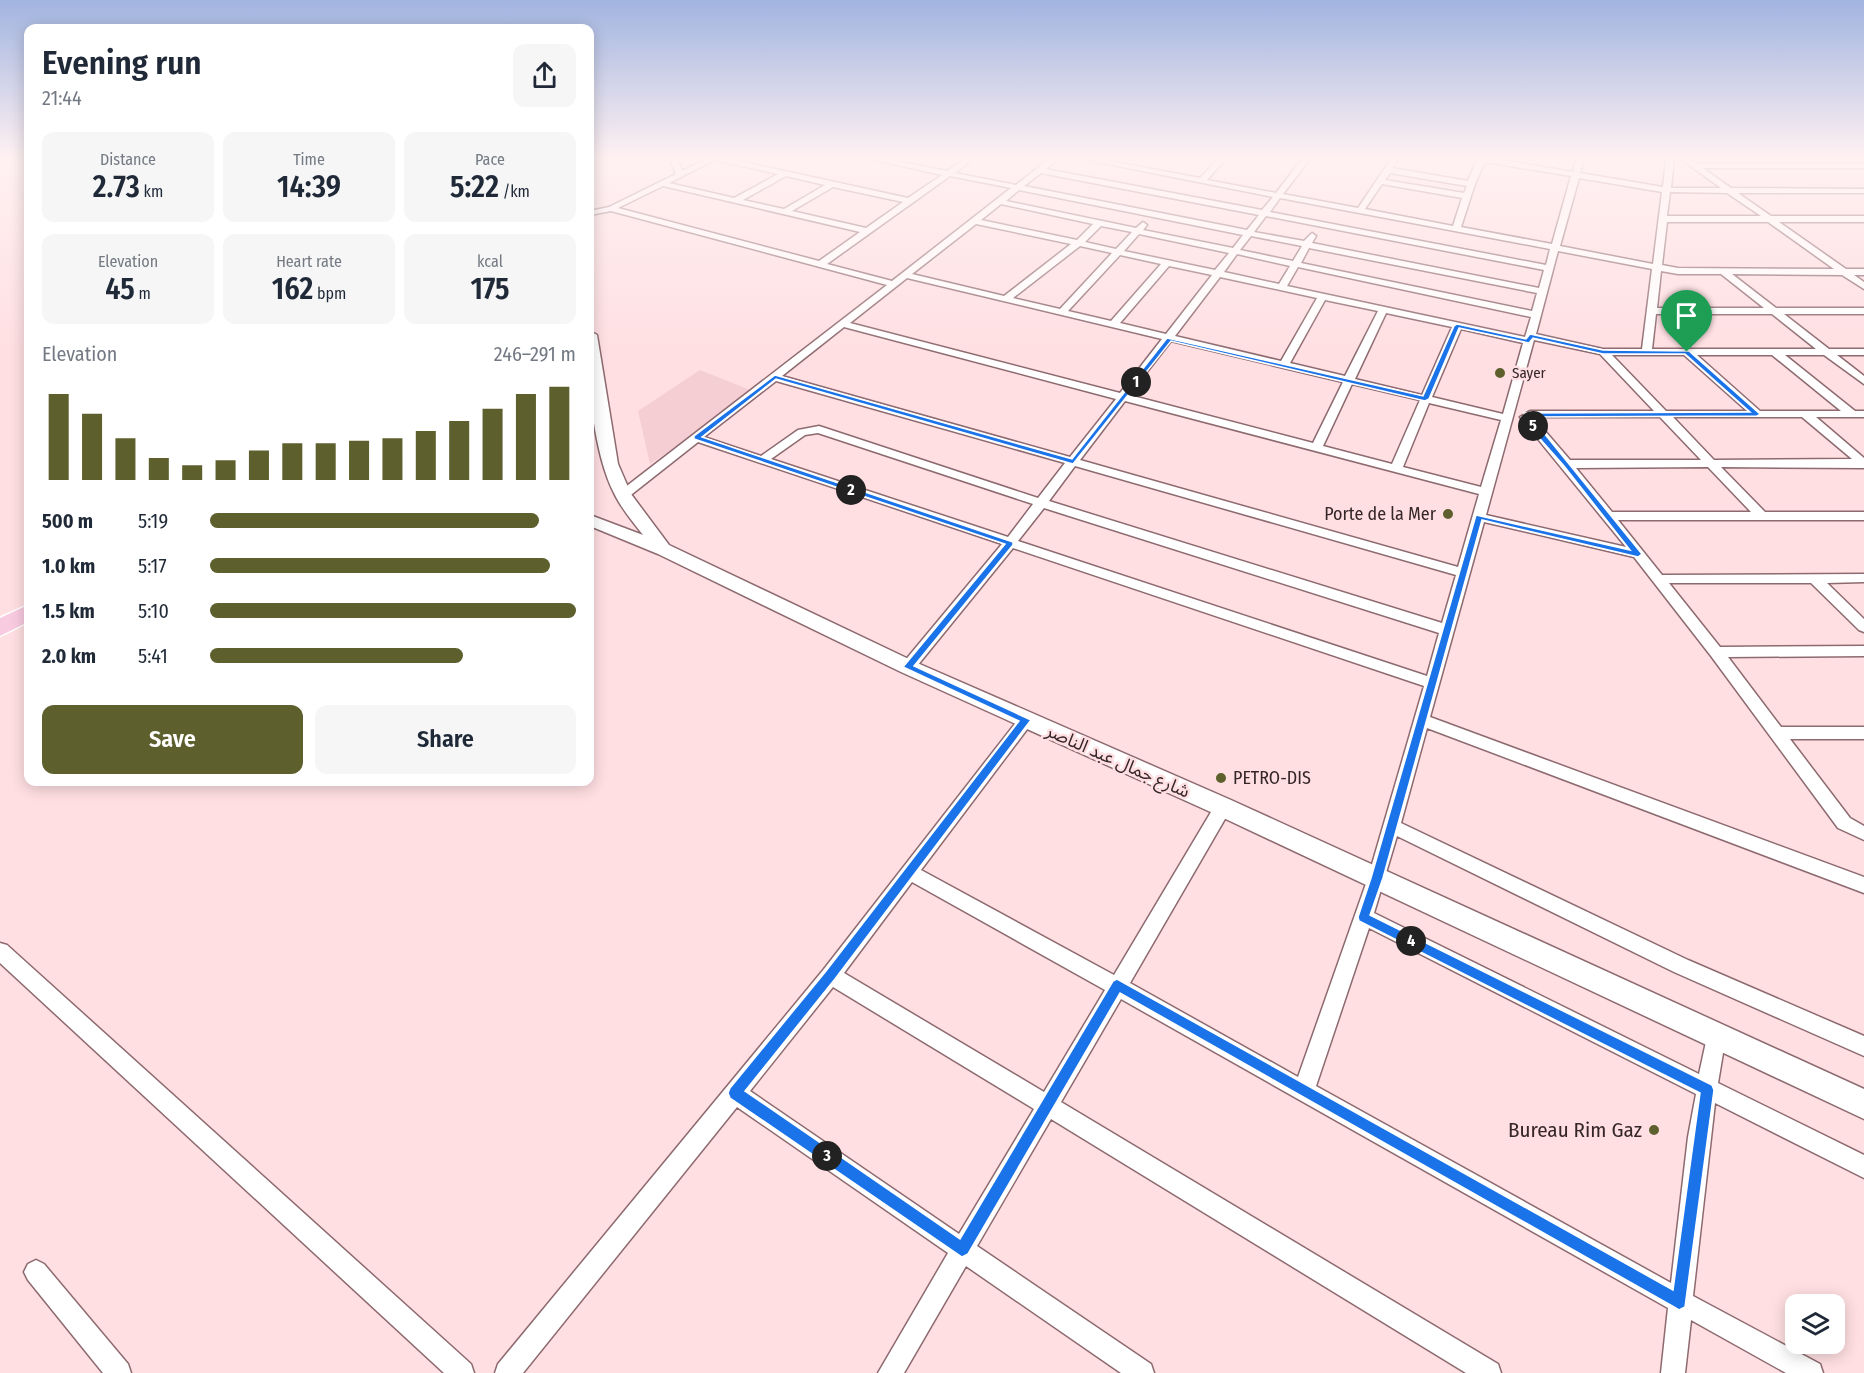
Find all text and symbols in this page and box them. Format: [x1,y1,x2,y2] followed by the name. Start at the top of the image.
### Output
[42,43,202,83] text: Evening run
[513,44,576,107] button: share
[42,86,82,110] text: 21:44
[100,150,156,169] text: Distance
[293,150,325,169] text: Time
[475,150,505,169] text: Pace
[93,169,140,205] text: 2.73
[277,169,341,205] text: 14:39
[450,169,499,205] text: 5:22
[140,182,163,201] text: km
[499,182,530,201] text: /km
[98,252,158,271] text: Elevation
[276,252,342,271] text: Heart rate
[477,252,503,271] text: kcal
[105,271,135,307] text: 45
[272,271,313,307] text: 162
[470,271,510,307] text: 175
[135,284,151,303] text: m
[313,284,346,303] text: bpm
[1661,290,1712,352] pin
[1670,299,1703,332] icon: arrive
[42,342,117,366] text: Elevation
[494,342,576,366] text: 246–291 m
[1512,364,1547,382] place label: Sayer
[1493,366,1507,380] marker: Sayer
[1121,367,1151,397] pin: 1
[1133,372,1139,391] text: 1
[1518,411,1548,441] pin: 5
[1529,416,1537,435] text: 5
[836,475,866,505] pin: 2
[847,480,855,499] text: 2
[1324,503,1437,525] place label: Porte de la Mer
[1441,507,1455,521] marker: Porte de la Mer
[42,509,93,533] text: 500 m
[138,509,168,533] text: 5:19
[42,554,95,578] text: 1.0 km
[138,554,167,578] text: 5:17
[42,599,95,623] text: 1.5 km
[138,599,169,623] text: 5:10
[42,644,96,668] text: 2.0 km
[138,644,168,668] text: 5:41
[42,705,303,774] button: Save
[315,705,576,774] button: Share
[1041,719,1193,805] street label: شارع جمال عبد الناصر
[1233,767,1311,789] place label: PETRO-DIS
[1214,771,1228,785] marker: PETRO-DIS
[1396,926,1426,956] pin: 4
[1407,931,1415,950] text: 4
[1508,1117,1642,1143] place label: Bureau Rim Gaz
[1647,1123,1661,1137] marker: Bureau Rim Gaz
[812,1141,842,1171] pin: 3
[823,1146,831,1165] text: 3
[1785,1294,1845,1354] map controls
[1785,1294,1845,1354] button: layers

